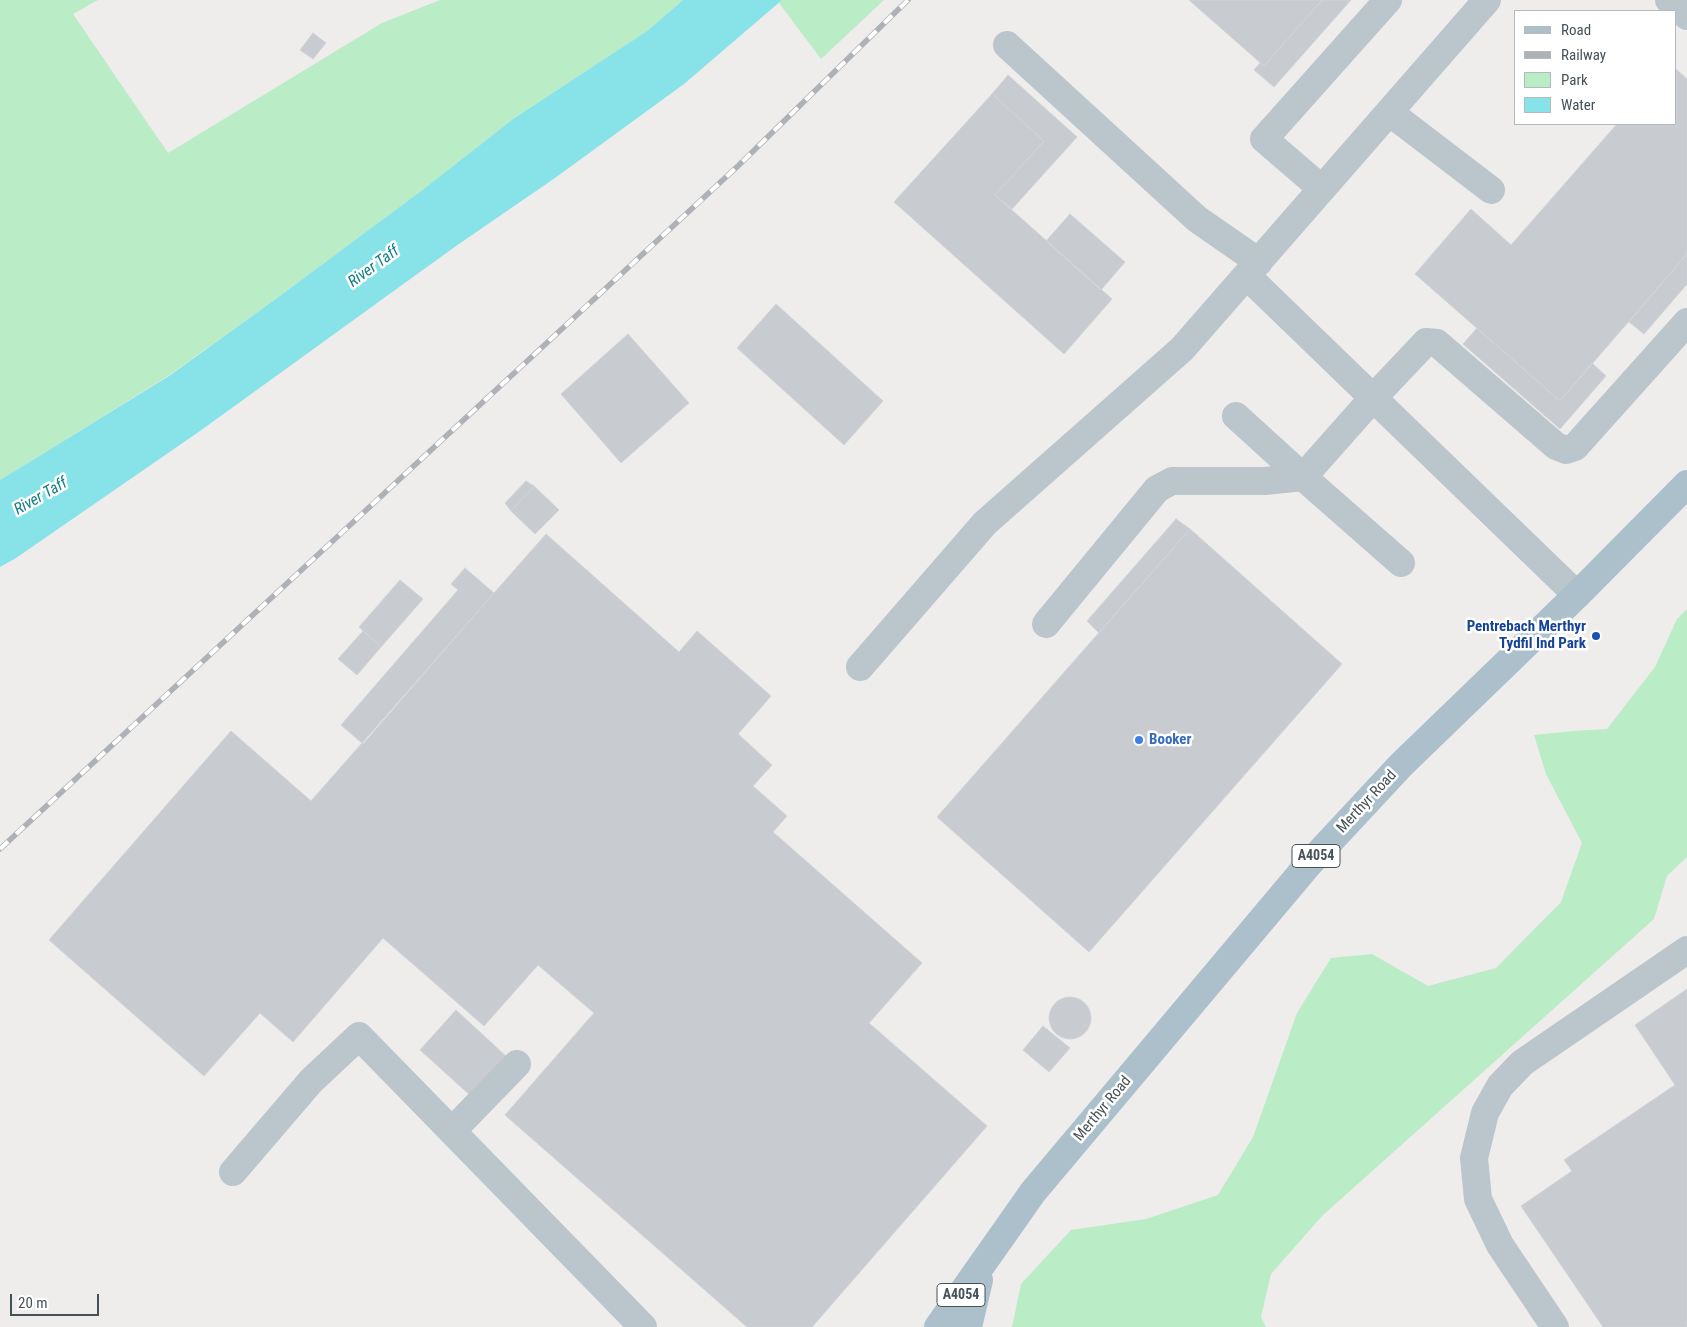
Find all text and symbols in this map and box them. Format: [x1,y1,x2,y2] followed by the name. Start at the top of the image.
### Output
[1514,10,1677,125] legend
[1561,21,1591,39] text: Road
[1561,46,1606,64] text: Railway
[1561,71,1588,89] text: Park
[1561,96,1595,114] text: Water
[345,242,403,292] water label: River Taff
[11,474,71,520] water label: River Taff
[1467,618,1586,653] place label: Pentrebach Merthyr Tydfil Ind Park
[1590,630,1602,642] marker: Pentrebach Merthyr Tydfil Ind Park
[1149,731,1192,749] place label: Booker
[1133,734,1145,746] marker: Booker
[1333,767,1401,837] street label: Merthyr Road
[1292,844,1340,868] road number: A4054
[1071,1073,1135,1145] street label: Merthyr Road
[12,1284,101,1316] scale bar
[937,1284,985,1306] road number: A4054
[18,1294,48,1312] text: 20 m

